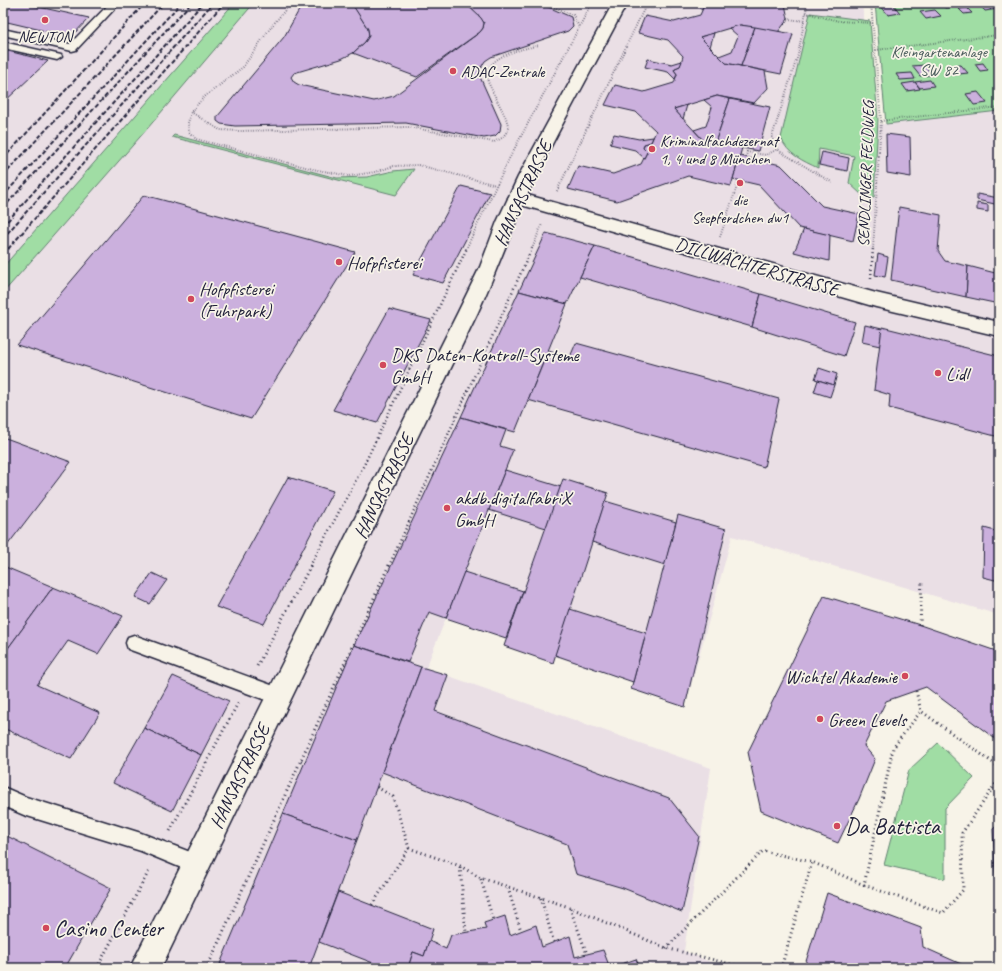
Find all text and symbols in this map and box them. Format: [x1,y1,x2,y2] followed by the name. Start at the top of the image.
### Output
[40,15,50,25] marker: NEWTON
[18,27,74,47] place label: NEWTON
[891,42,989,80] park label: Kleingartenanlage SW 82
[461,62,546,82] place label: ADAC-Zentrale
[448,66,458,76] marker: ADAC-Zentrale
[853,99,879,247] street label: SENDLINGER FELDWEG
[660,131,781,169] place label: Kriminalfachdezernat 1, 4 und 8 München
[488,134,559,250] street label: HANSASTRASSE
[647,144,657,154] marker: Kriminalfachdezernat 1, 4 und 8 München
[735,178,745,188] marker: die Seepferdchen dw1
[692,190,789,228] place label: die Seepferdchen dw1
[672,232,844,303] street label: DILLWÄCHTERSTRASSE
[347,251,424,275] place label: Hofpfisterei
[334,257,344,267] marker: Hofpfisterei
[199,277,276,323] place label: Hofpfisterei (Fuhrpark)
[186,294,196,304] marker: Hofpfisterei (Fuhrpark)
[391,343,581,389] place label: DKS Daten-Kontroll-Systeme GmbH
[378,360,388,370] marker: DKS Daten-Kontroll-Systeme GmbH
[946,362,972,386] place label: Lidl
[933,368,943,378] marker: Lidl
[348,428,421,543] street label: HANSASTRASSE
[455,486,574,532] place label: akdb.digitalfabriX GmbH
[442,503,452,513] marker: akdb.digitalfabriX GmbH
[785,665,899,689] place label: Wichtel Akademie
[900,671,910,681] marker: Wichtel Akademie
[828,708,908,732] place label: Green Levels
[815,714,825,724] marker: Green Levels
[204,718,277,833] street label: HANSASTRASSE
[845,812,942,841] place label: Da Battista
[832,821,842,831] marker: Da Battista
[54,914,165,943] place label: Casino Center
[41,923,51,933] marker: Casino Center

